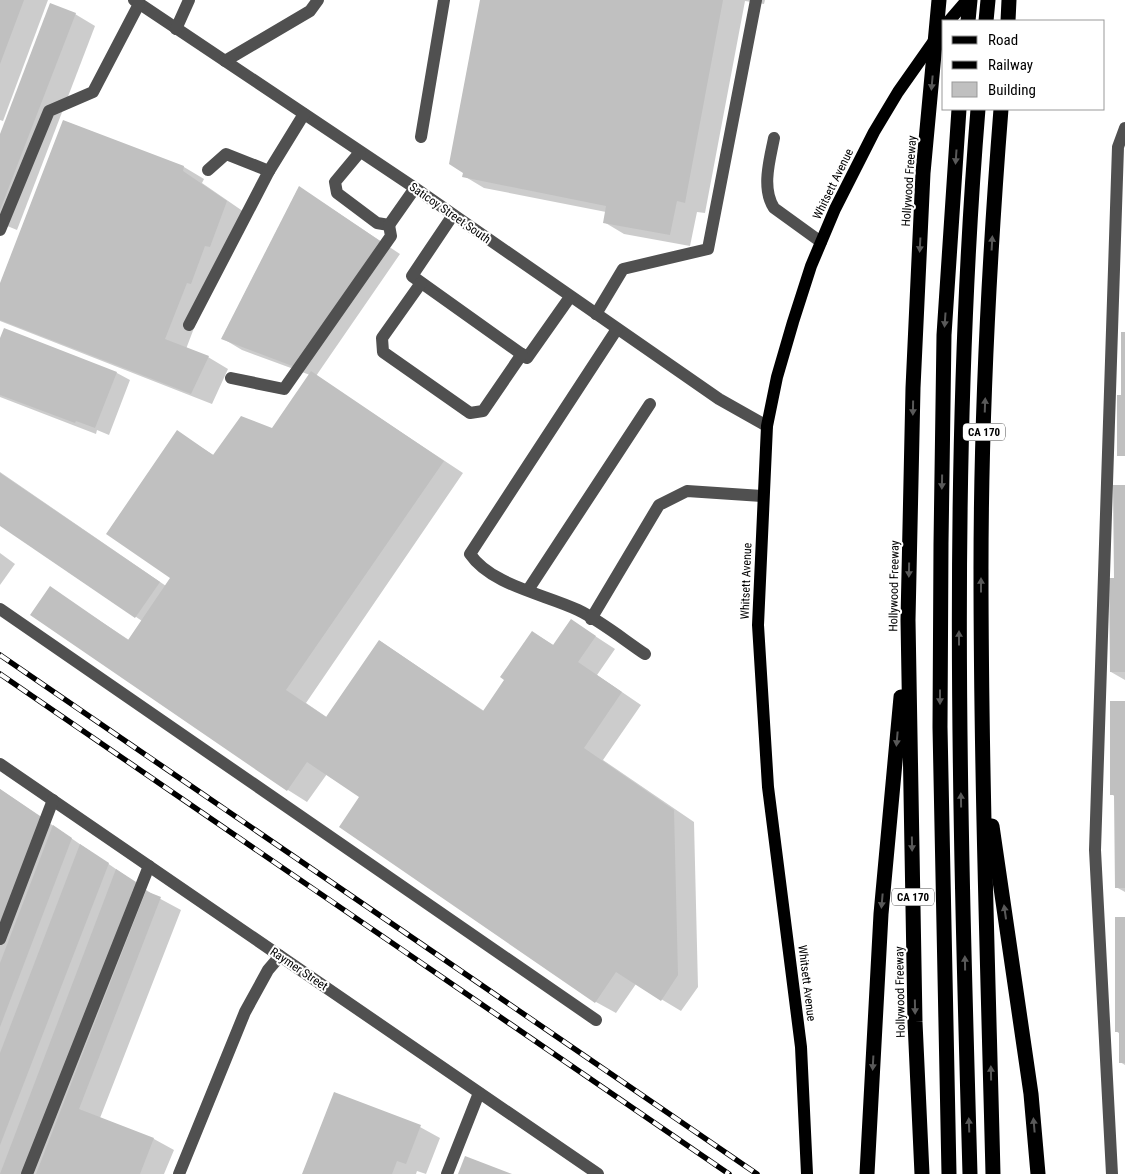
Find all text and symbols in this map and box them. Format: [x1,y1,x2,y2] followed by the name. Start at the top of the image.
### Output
[942,20,1105,110] legend
[988,31,1018,49] text: Road
[988,56,1033,74] text: Railway
[927,76,935,92] one-way arrow
[988,81,1036,99] text: Building
[899,135,919,227] street label: Hollywood Freeway
[810,146,856,222] street label: Whitsett Avenue
[951,150,959,166] one-way arrow
[407,180,493,246] street label: Saticoy Street South
[988,235,996,251] one-way arrow
[916,238,924,254] one-way arrow
[941,312,949,328] one-way arrow
[981,397,989,413] one-way arrow
[909,400,917,416] one-way arrow
[963,424,1005,441] road number: CA 170
[938,474,946,490] one-way arrow
[886,540,902,632] street label: Hollywood Freeway
[738,542,754,620] street label: Whitsett Avenue
[905,562,913,578] one-way arrow
[977,577,985,593] one-way arrow
[955,630,963,646] one-way arrow
[936,689,944,705] one-way arrow
[893,731,901,747] one-way arrow
[957,792,965,808] one-way arrow
[908,836,916,852] one-way arrow
[892,889,934,906] road number: CA 170
[878,893,886,909] one-way arrow
[1001,904,1009,920] one-way arrow
[795,944,819,1022] street label: Whitsett Avenue
[268,945,331,994] street label: Raymer Street
[892,946,908,1038] street label: Hollywood Freeway
[961,955,969,971] one-way arrow
[911,999,919,1015] one-way arrow
[868,1055,876,1071] one-way arrow
[986,1065,994,1081] one-way arrow
[965,1117,973,1133] one-way arrow
[1030,1117,1038,1133] one-way arrow

